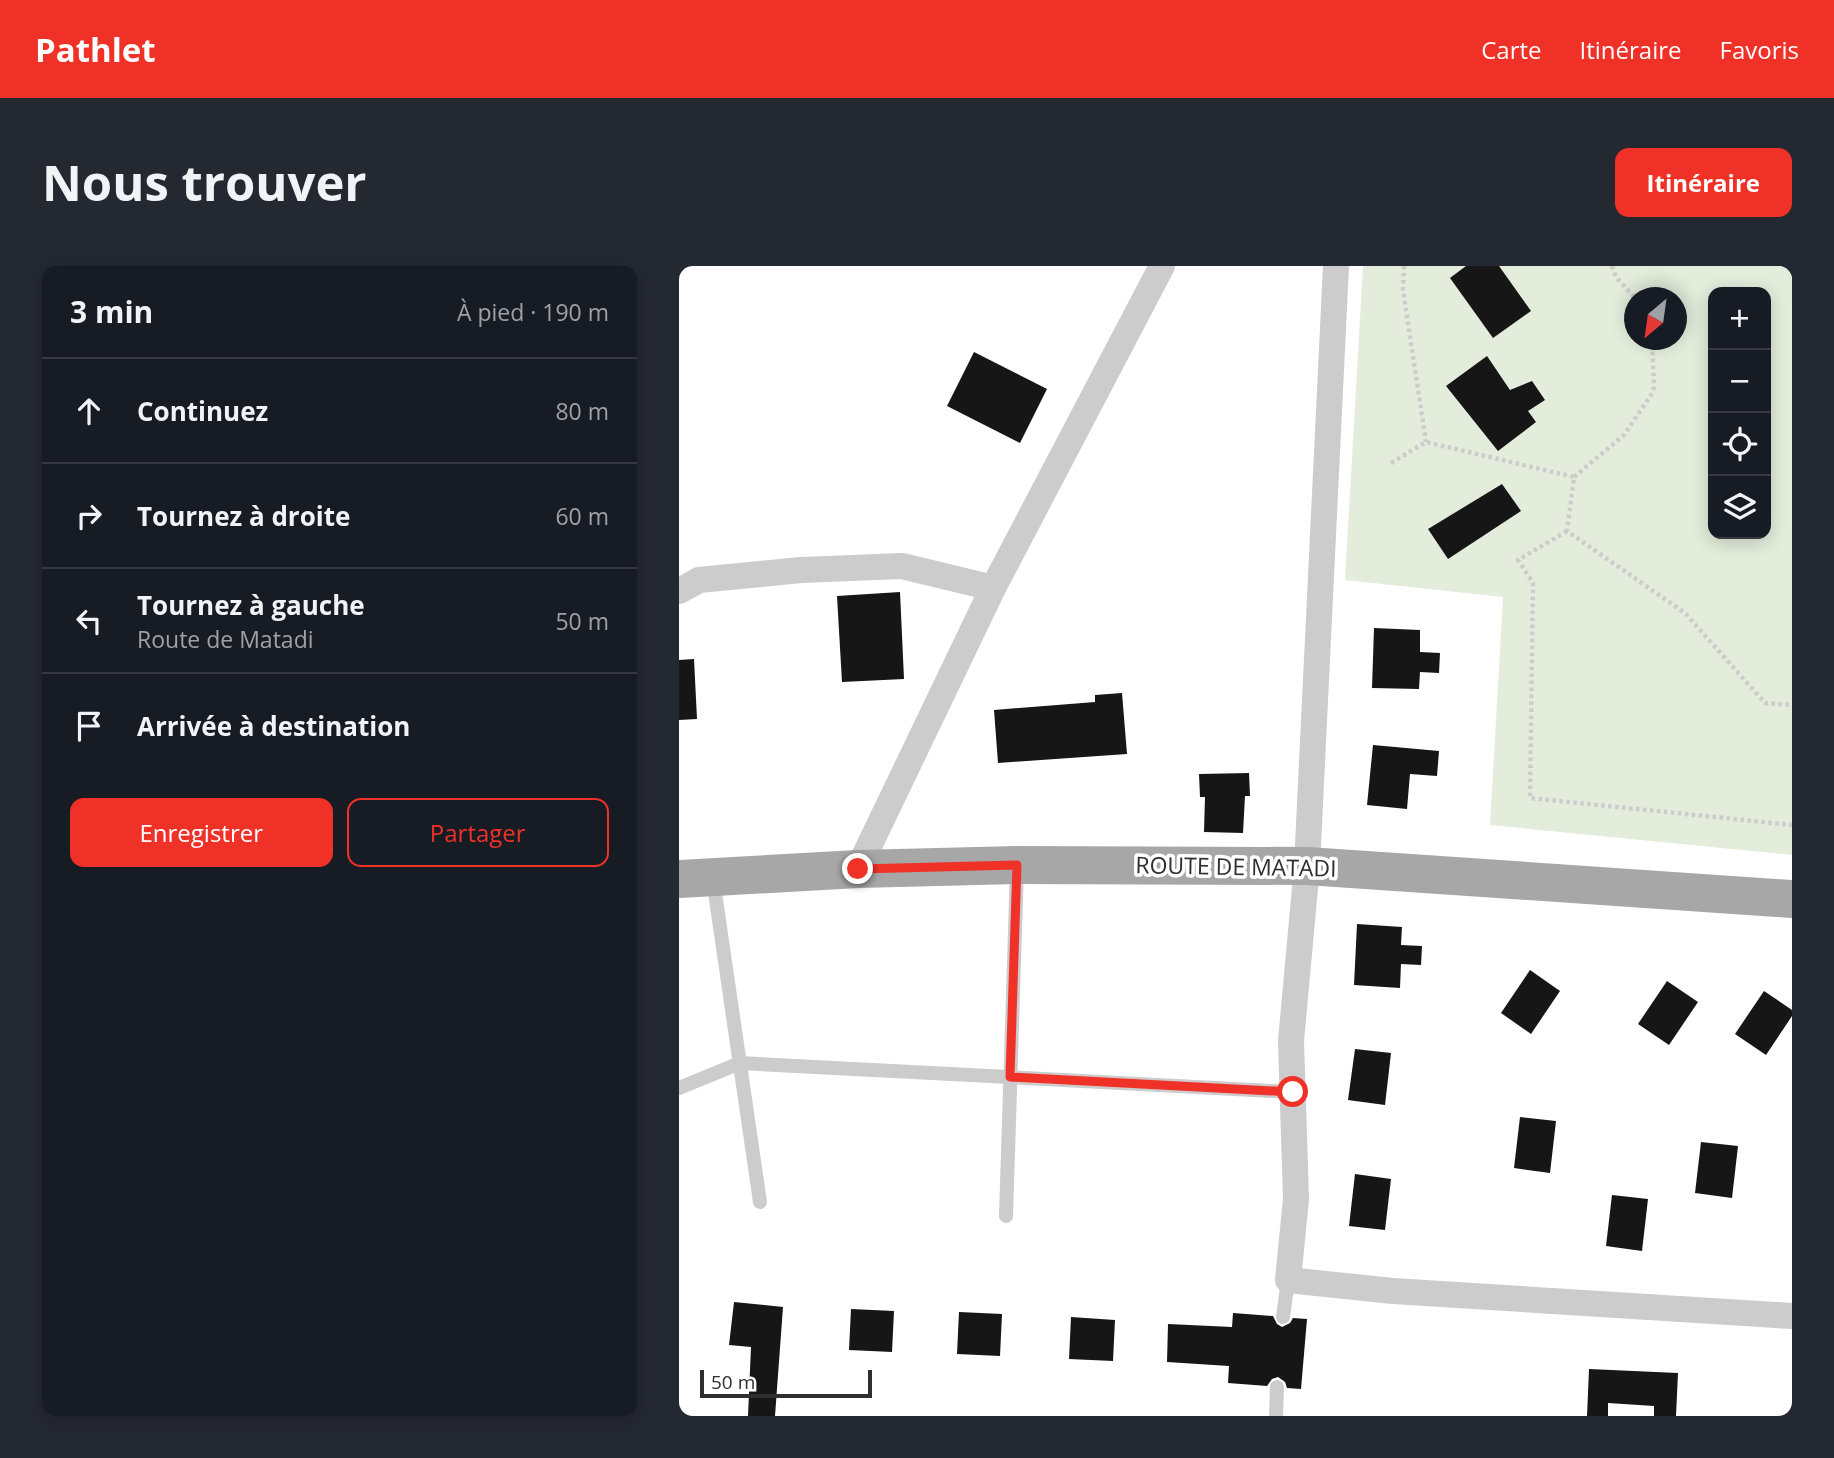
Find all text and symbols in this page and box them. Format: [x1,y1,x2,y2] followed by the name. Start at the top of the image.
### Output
[35,27,156,72] text: Pathlet
[1481,33,1542,66] text: Carte
[1580,33,1682,66] text: Itinéraire
[1720,33,1799,66] text: Favoris
[1615,148,1792,217] button: Itinéraire
[42,149,367,215] text: Nous trouver
[1624,287,1687,350] north arrow
[1708,287,1771,539] map controls
[1708,287,1771,350] button: +
[70,291,153,332] text: 3 min
[457,296,609,328] text: À pied · 190 m
[1708,350,1771,413] button: −
[70,392,108,430] icon: ahead
[137,393,268,429] text: Continuez
[555,395,609,427] text: 80 m
[1708,413,1771,476] button: locate
[1708,476,1771,539] button: layers
[70,497,108,535] icon: right
[137,498,350,534] text: Tournez à droite
[555,500,609,532] text: 60 m
[137,587,365,623] text: Tournez à gauche
[70,602,108,640] icon: left
[555,605,609,637] text: 50 m
[137,623,314,655] text: Route de Matadi
[70,707,108,745] icon: arrive
[137,708,410,744] text: Arrivée à destination
[70,798,333,867] button: Enregistrer
[347,798,609,867] button: Partager
[1135,848,1337,884] street label: ROUTE DE MATADI
[842,853,873,884] route end
[1277,1076,1308,1107] route start
[700,1367,871,1399] scale bar
[711,1369,755,1395] text: 50 m

